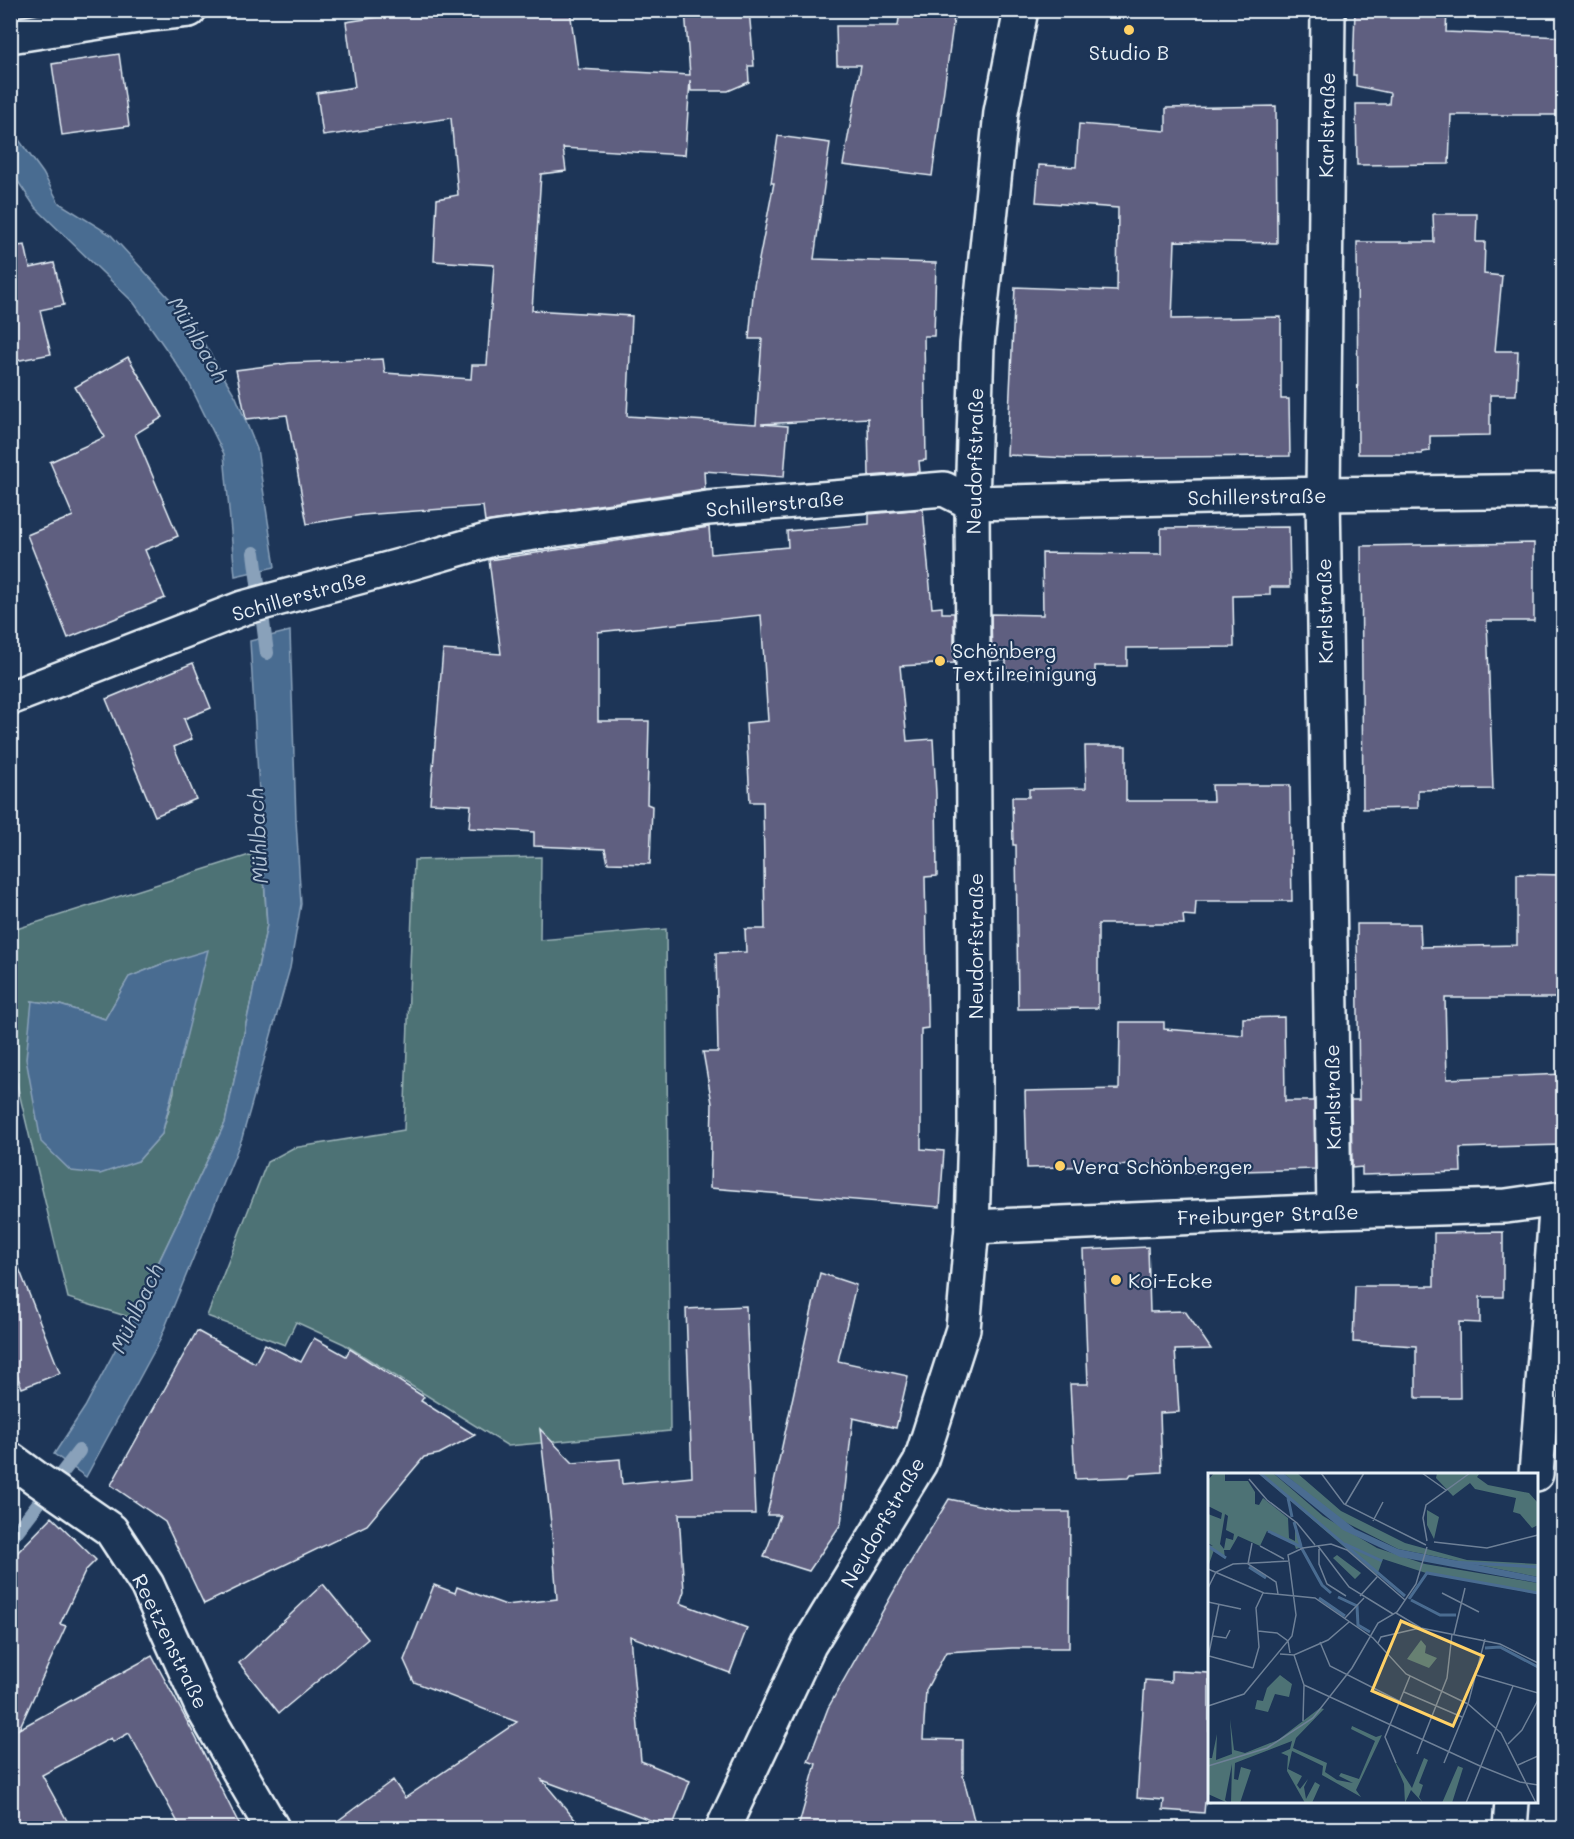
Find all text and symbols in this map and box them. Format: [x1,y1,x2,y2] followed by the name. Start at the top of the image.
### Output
[1122,23,1136,37] marker: Studio B
[1089,39,1169,65] place label: Studio B
[1312,72,1340,178] street label: Karlstraße
[163,291,235,387] water label: Mühlbach
[960,388,988,534] street label: Neudorfstraße
[1187,482,1327,510] street label: Schillerstraße
[705,484,845,522] street label: Schillerstraße
[1310,558,1338,664] street label: Karlstraße
[229,563,369,627] street label: Schillerstraße
[952,637,1097,686] place label: Schönberg Textilreinigung
[933,654,947,668] marker: Schönberg Textilreinigung
[241,787,273,885] water label: Mühlbach
[962,873,988,1019] street label: Neudorfstraße
[1318,1044,1346,1150] street label: Karlstraße
[1072,1153,1253,1179] place label: Vera Schönberger
[1053,1159,1067,1173] marker: Vera Schönberger
[1177,1198,1359,1230] street label: Freiburger Straße
[103,1259,169,1357] water label: Mühlbach
[1128,1267,1213,1293] place label: Koi-Ecke
[1109,1273,1123,1287] marker: Koi-Ecke
[834,1452,930,1592] street label: Neudorfstraße
[1208,1473,1538,1803] inset map
[127,1569,215,1713] street label: Reetzenstraße

